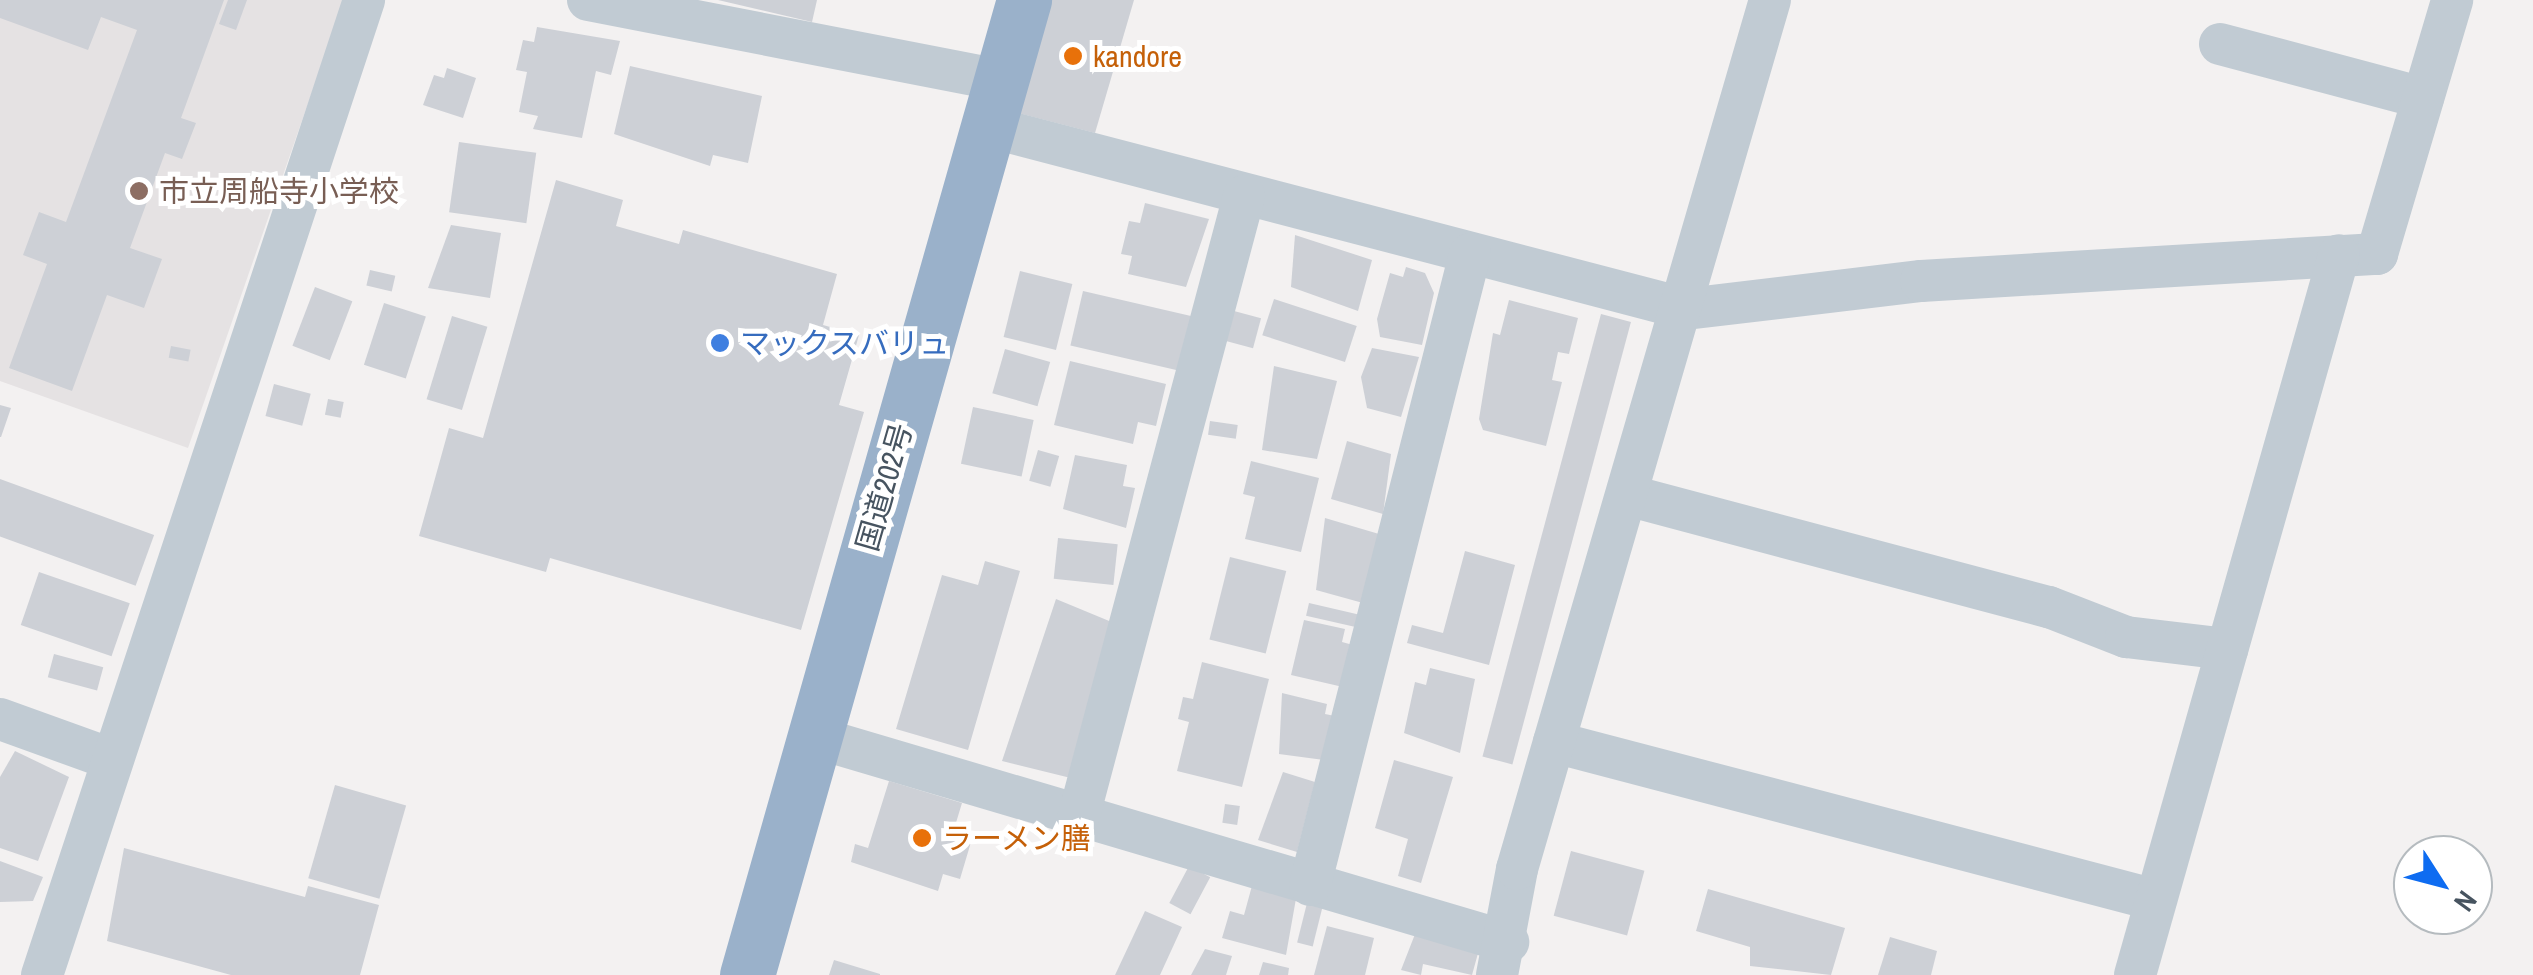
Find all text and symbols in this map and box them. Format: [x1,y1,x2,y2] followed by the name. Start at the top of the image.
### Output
[1093,38,1182,74] place label: kandore
[1062,45,1084,67] marker: kandore
[159,173,399,209] place label: 市立周船寺小学校
[128,180,150,202] marker: 市立周船寺小学校
[740,325,950,361] place label: マックスバリュ
[709,332,731,354] marker: マックスバリュ
[849,419,919,555] street label: 国道202号
[942,820,1092,856] place label: ラーメン膳
[911,827,933,849] marker: ラーメン膳
[2393,835,2493,935] north arrow
[2445,884,2486,919] text: N

